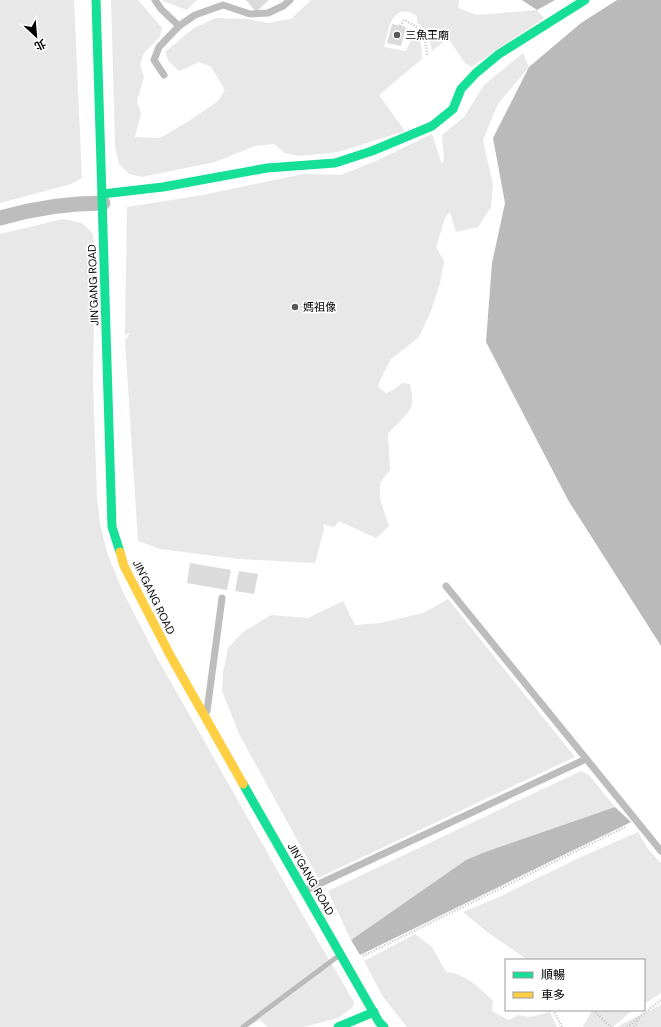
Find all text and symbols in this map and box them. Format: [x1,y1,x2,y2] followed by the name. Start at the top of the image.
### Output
[16,16,56,56] north arrow
[405,28,449,42] place label: 三魚王廟
[392,30,402,40] marker: 三魚王廟
[32,36,48,54] text: 北
[85,244,101,326] street label: JIN'GANG ROAD
[303,300,336,314] place label: 媽祖像
[290,302,300,312] marker: 媽祖像
[130,557,178,637] street label: JIN'GANG ROAD
[285,840,338,918] street label: JIN'GANG ROAD
[505,959,645,1011] legend
[541,967,565,983] text: 順暢
[541,987,565,1003] text: 車多

